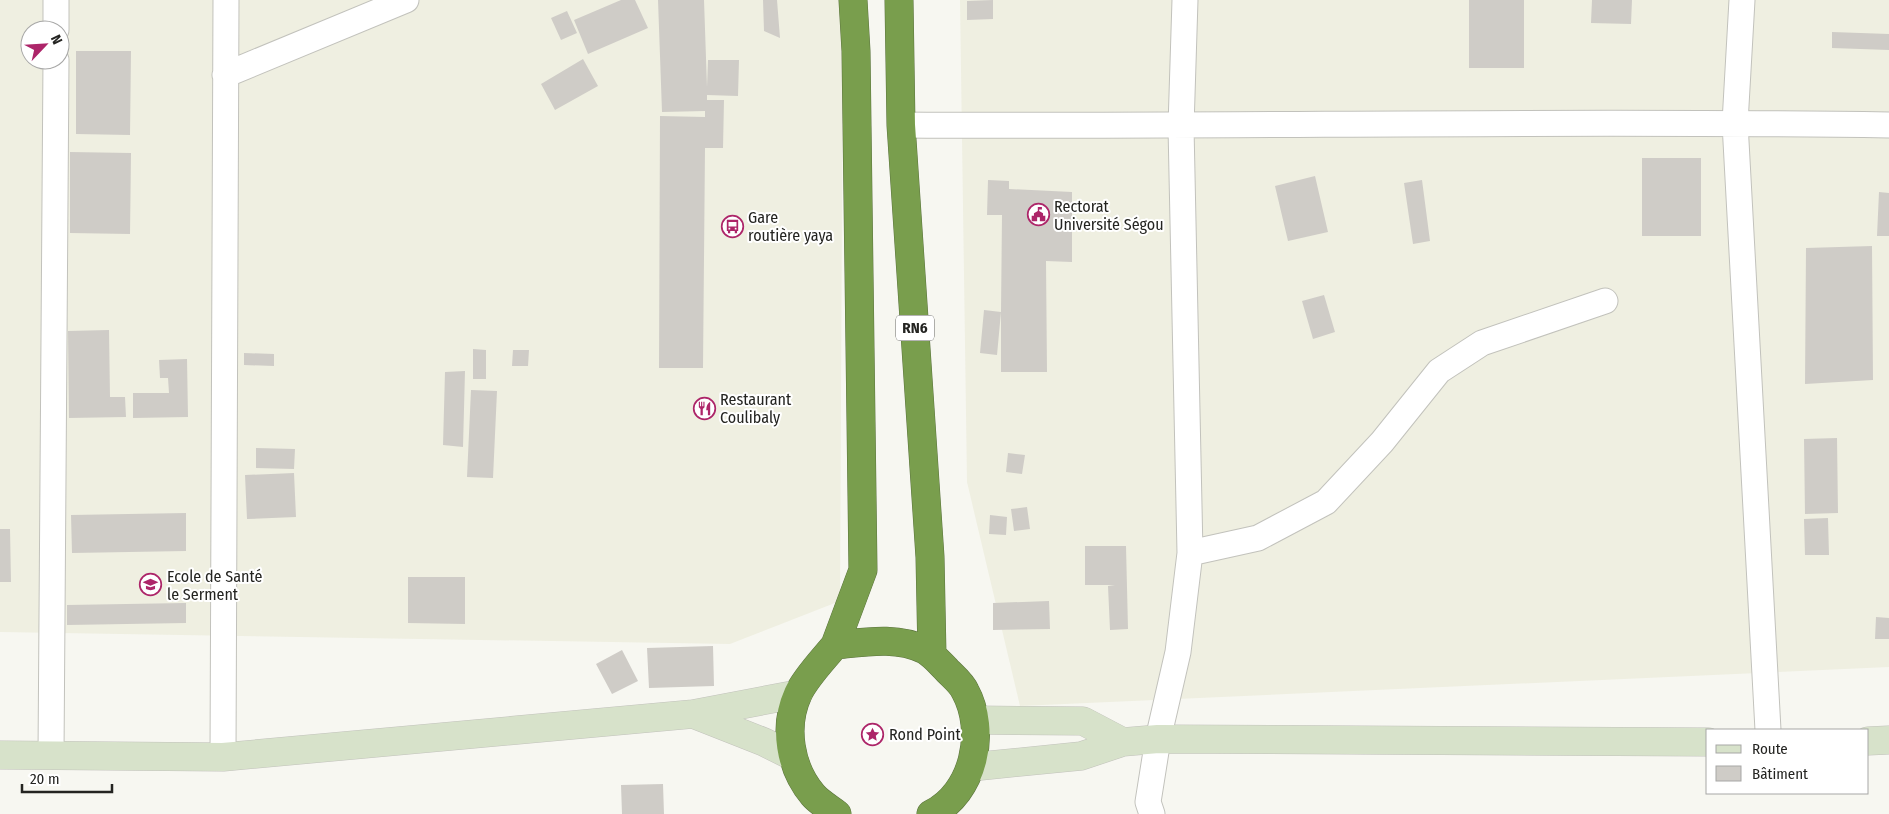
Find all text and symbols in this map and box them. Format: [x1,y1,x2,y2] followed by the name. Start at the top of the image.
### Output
[20,20,70,70] north arrow
[47,32,66,47] text: N
[1054,197,1164,234] place label: Rectorat Université Ségou
[1026,203,1050,227] public building icon: Rectorat Université Ségou
[748,208,833,245] place label: Gare routière yaya
[720,214,744,238] bus stop icon: Gare routière yaya
[896,316,934,340] road number: RN6
[720,390,792,427] place label: Restaurant Coulibaly
[692,396,716,420] restaurant icon: Restaurant Coulibaly
[167,567,262,604] place label: Ecole de Santé le Serment
[139,573,163,597] school or university icon: Ecole de Santé le Serment
[861,722,885,746] place icon: Rond Point
[889,725,961,744] place label: Rond Point
[1706,729,1869,794] legend
[1752,740,1788,758] text: Route
[22,762,112,794] scale bar
[1752,765,1808,783] text: Bâtiment
[30,770,60,788] text: 20 m

